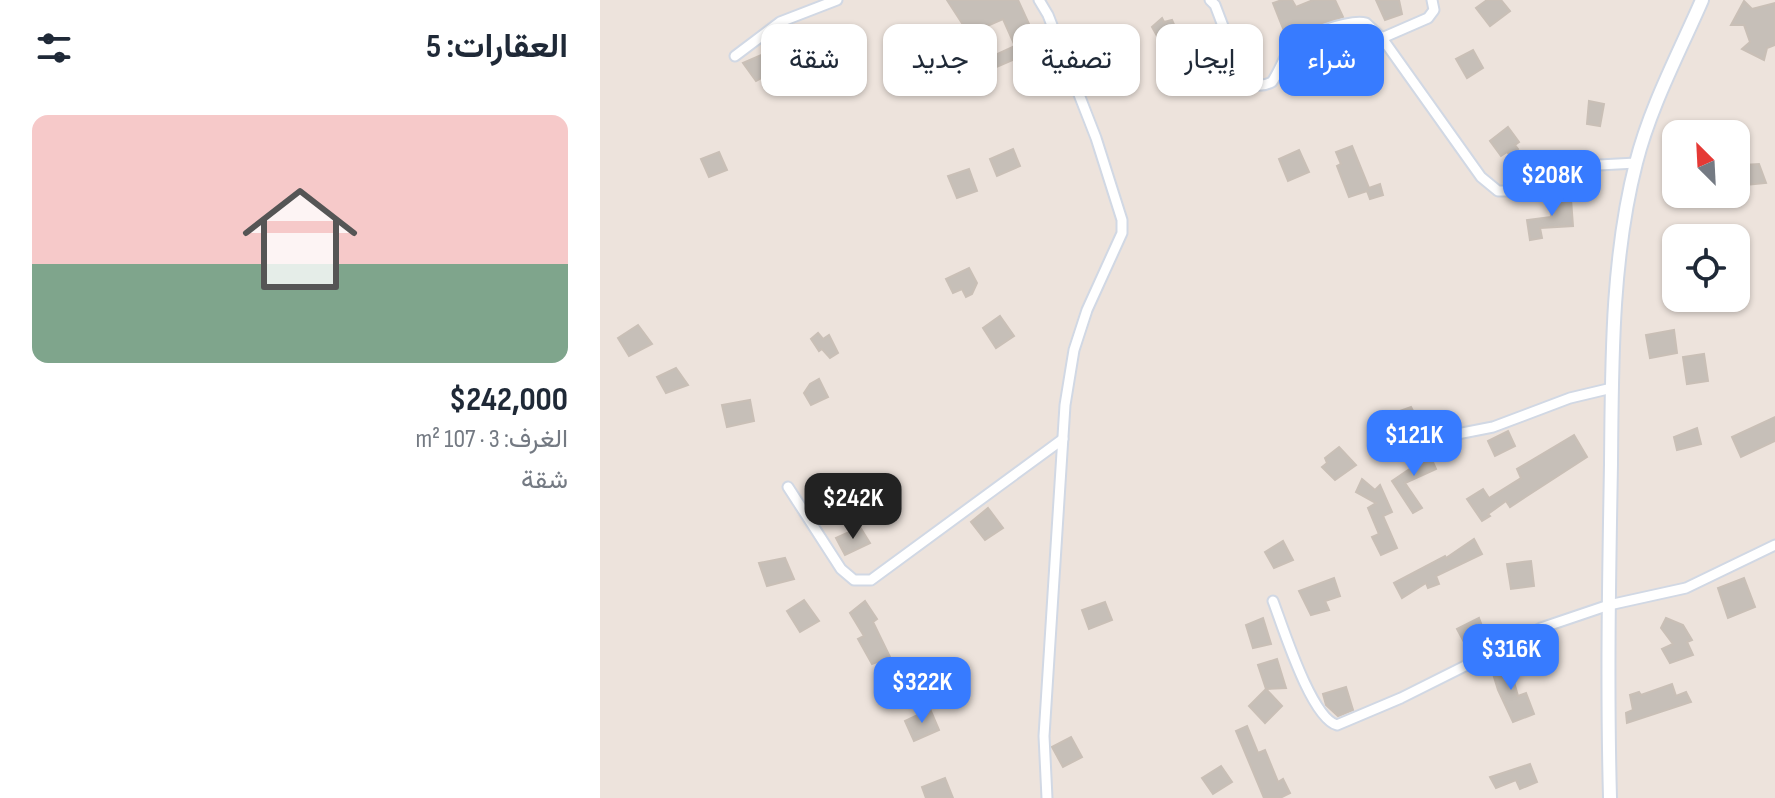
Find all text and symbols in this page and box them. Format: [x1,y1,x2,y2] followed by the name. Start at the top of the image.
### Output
[761,24,867,96] chip: شقة
[883,24,997,96] chip: جديد
[1013,24,1140,96] chip: تصفية
[1156,24,1263,96] chip: إيجار
[1279,24,1384,96] chip: شراء
[32,26,76,70] icon: filters
[426,26,568,67] text: العقارات: 5
[1662,120,1750,208] north arrow
[1662,120,1750,312] map controls
[1496,150,1608,218] pin: $208K
[1521,160,1583,191] text: $208K
[228,167,372,311] icon: home
[1662,224,1750,312] button: locate
[449,379,568,420] text: $242,000
[1358,410,1470,478] pin: $121K
[1385,420,1443,451] text: $121K
[415,424,568,455] text: الغرف: 3 · 107 m²
[521,465,568,496] text: شقة
[797,473,909,541] pin: $242K
[823,483,883,514] text: $242K
[1455,624,1567,692] pin: $316K
[1481,634,1541,665] text: $316K
[866,657,978,725] pin: $322K
[892,667,952,698] text: $322K

